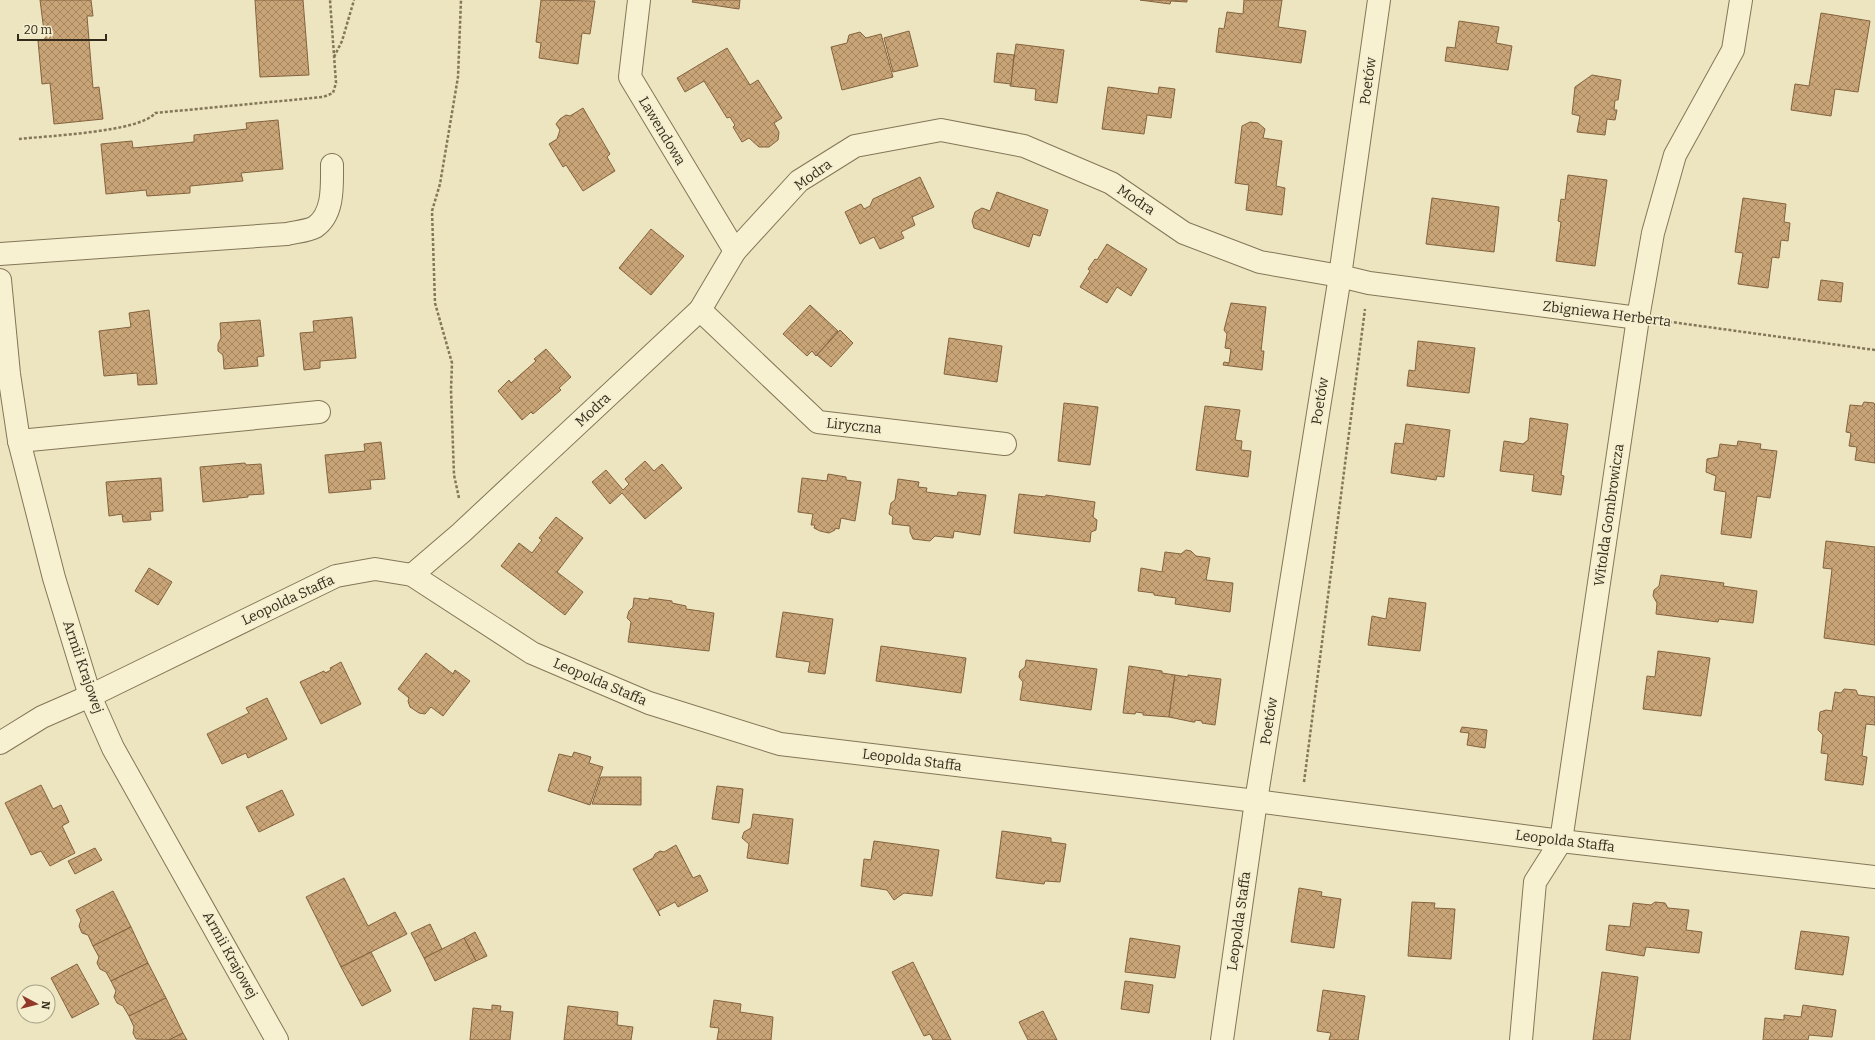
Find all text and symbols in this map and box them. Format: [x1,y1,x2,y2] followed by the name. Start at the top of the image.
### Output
[18,16,106,42] scale bar
[24,23,53,37] text: 20 m
[1356,55,1380,106] street label: Poetów
[635,94,689,169] street label: Lawendowa
[791,156,835,194] street label: Modra
[1114,181,1158,219] street label: Modra
[1542,298,1673,330] street label: Zbigniewa Herberta
[1308,375,1332,426] street label: Poetów
[572,389,614,431] street label: Modra
[825,415,883,437] street label: Liryczna
[1591,442,1627,587] street label: Witolda Gombrowicza
[239,571,337,629] street label: Leopolda Staffa
[59,618,107,716] street label: Armii Krajowej
[551,655,650,710] street label: Leopolda Staffa
[1257,695,1281,746] street label: Poetów
[861,745,963,775] street label: Leopolda Staffa
[1514,826,1616,856] street label: Leopolda Staffa
[1224,870,1254,972] street label: Leopolda Staffa
[199,908,261,1002] street label: Armii Krajowej
[16,984,56,1024] north arrow
[38,1000,52,1011] text: N

